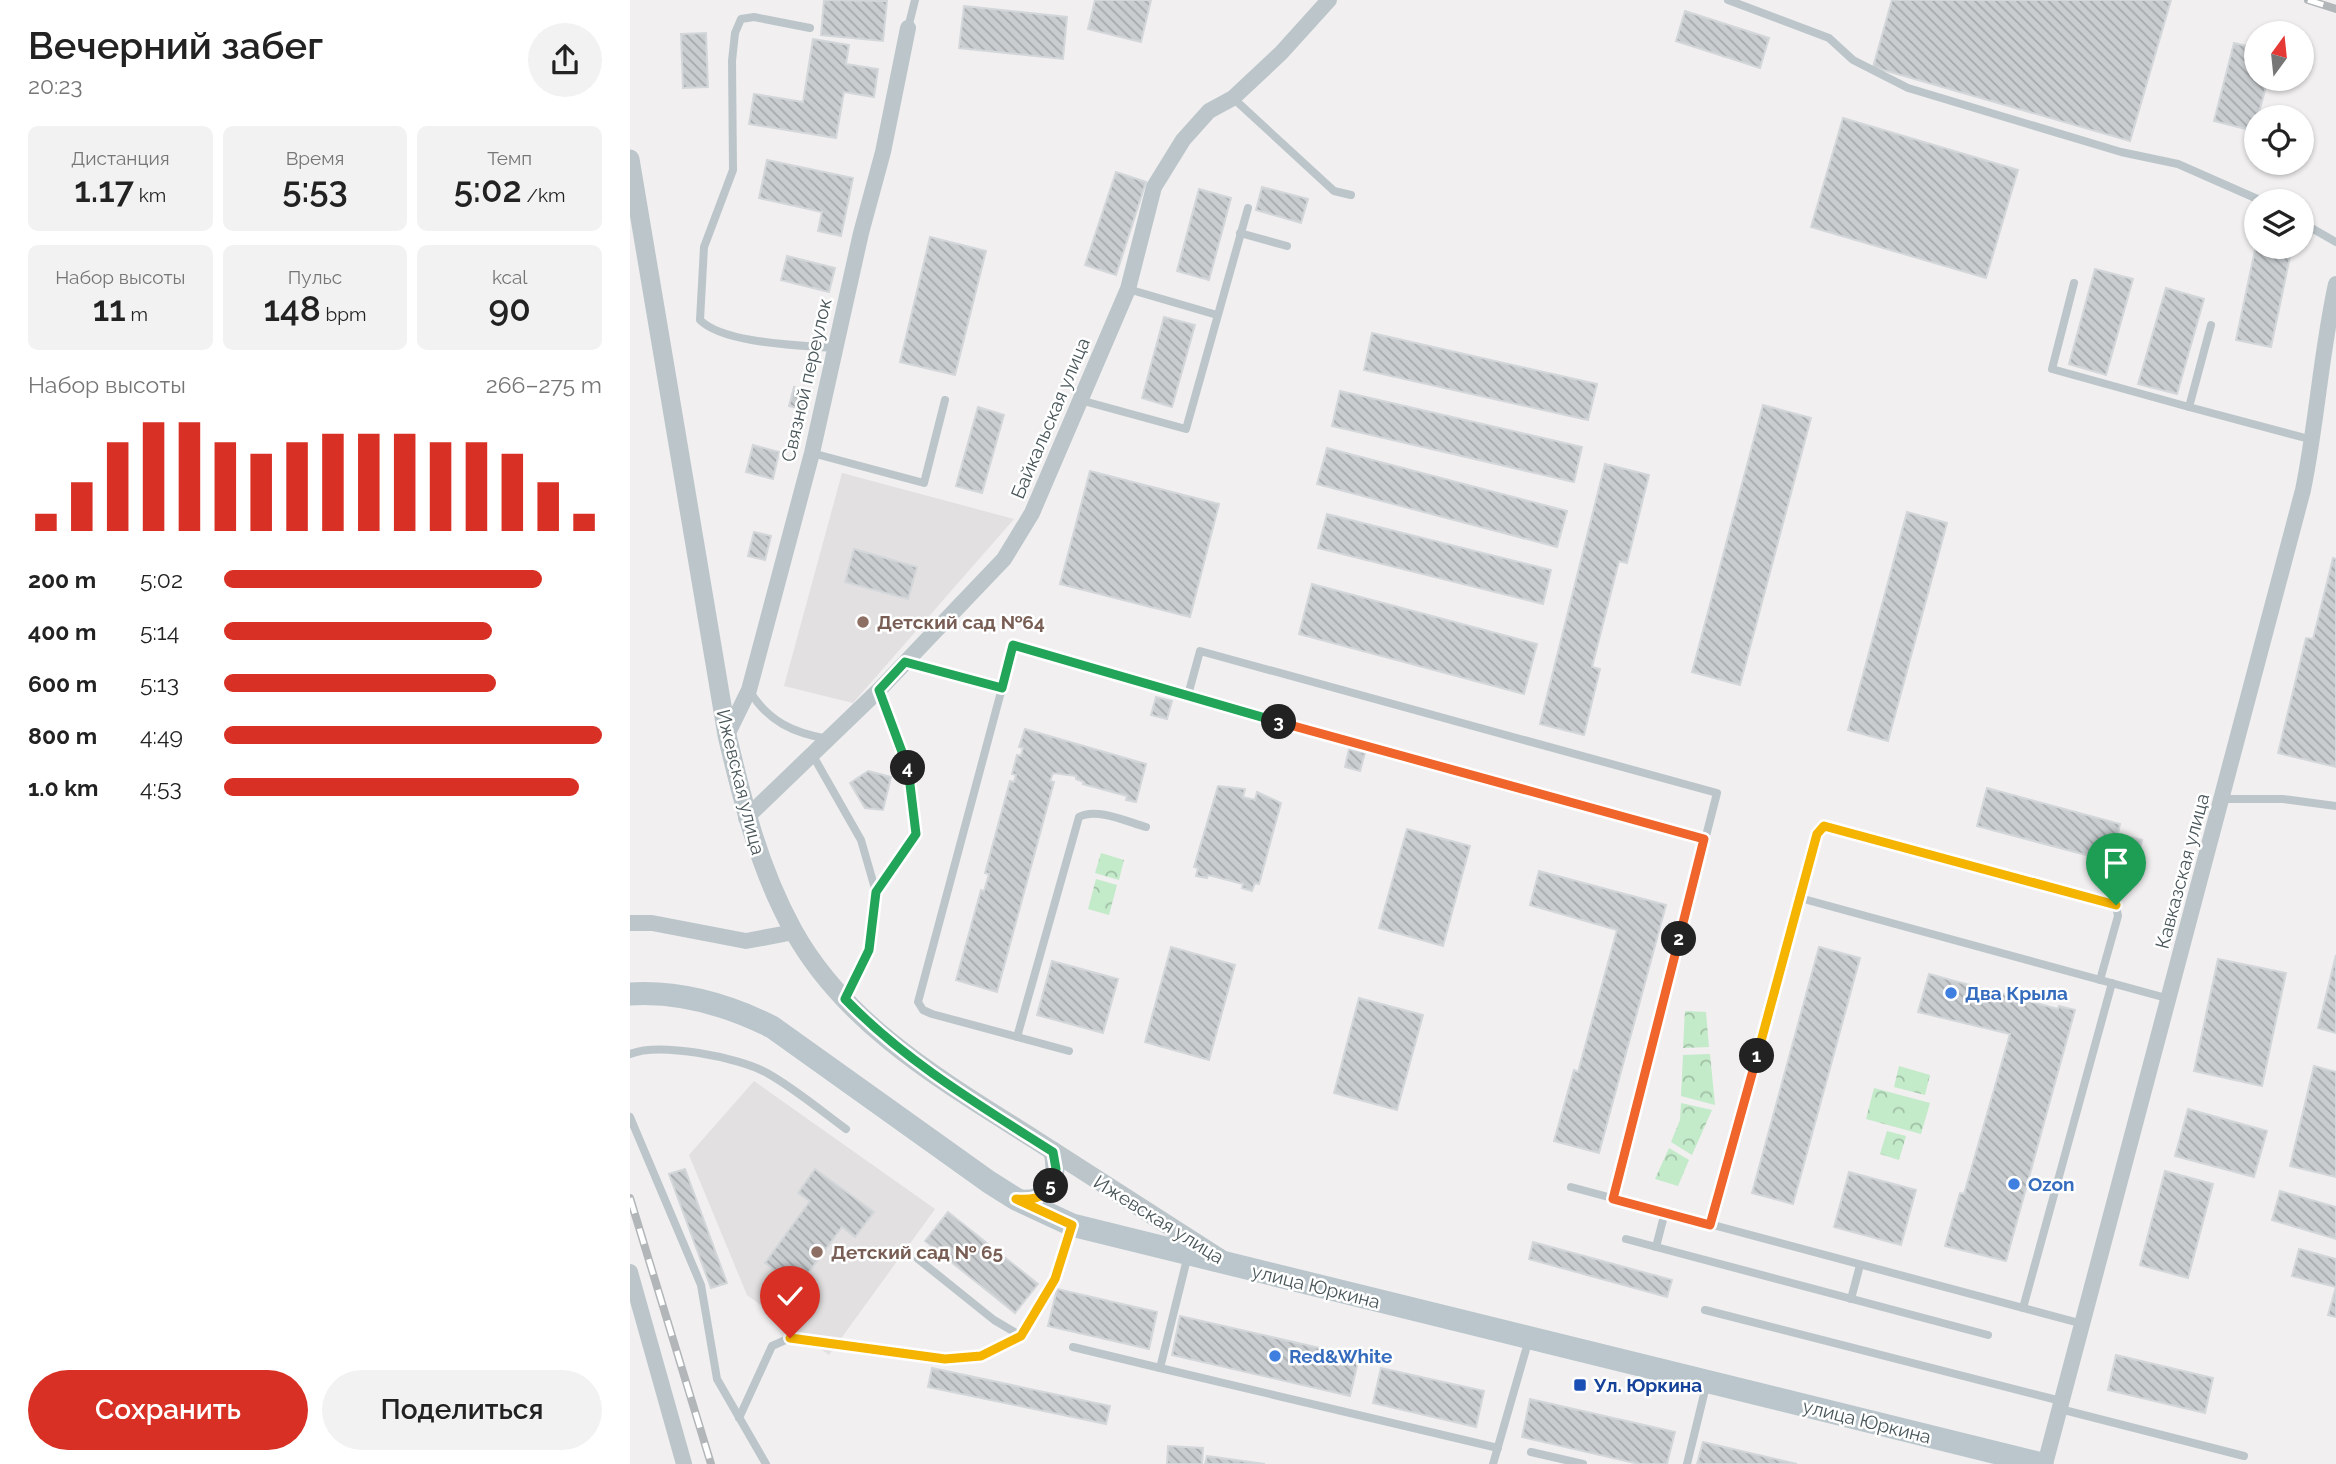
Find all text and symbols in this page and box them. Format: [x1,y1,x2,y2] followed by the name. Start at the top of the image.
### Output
[2244,21,2314,91] north arrow
[2244,21,2314,259] map controls
[28,23,323,68] text: Вечерний забег
[528,23,602,97] button: share
[28,72,83,99] text: 20:23
[2244,105,2314,175] button: locate
[71,147,170,169] text: Дистанция
[286,147,344,169] text: Время
[487,147,532,169] text: Темп
[74,169,134,210] text: 1.17
[282,169,348,210] text: 5:53
[454,169,522,210] text: 5:02
[134,184,166,206] text: km
[522,184,565,206] text: /km
[2244,189,2314,259] button: layers
[55,266,186,288] text: Набор высоты
[288,266,342,288] text: Пульс
[492,266,527,288] text: kcal
[93,288,126,329] text: 11
[263,288,321,329] text: 148
[489,288,531,329] text: 90
[776,296,836,464] street label: Связной переулок
[126,303,148,325] text: m
[321,303,367,325] text: bpm
[1006,334,1094,502] street label: Байкальская улица
[28,371,186,398] text: Набор высоты
[486,371,602,398] text: 266–275 m
[28,566,96,593] text: 200 m
[140,566,183,593] text: 5:02
[877,611,1045,633] place label: Детский сад №64
[855,614,871,630] marker: Детский сад №64
[28,618,96,645] text: 400 m
[140,618,179,645] text: 5:14
[28,670,97,697] text: 600 m
[140,670,179,697] text: 5:13
[1262,704,1296,740] pin: 3
[712,707,770,857] street label: Ижевская улица
[1273,710,1284,732] text: 3
[28,722,97,749] text: 800 m
[140,722,183,749] text: 4:49
[890,750,926,786] pin: 4
[902,756,913,778] text: 4
[28,774,98,801] text: 1.0 km
[140,774,182,801] text: 4:53
[2151,791,2213,951] street label: Кавказская улица
[2086,833,2146,905] pin
[2097,844,2135,882] icon: arrive
[1662,922,1696,956] pin: 2
[1673,927,1684,949] text: 2
[1965,982,2068,1004] place label: Два Крыла
[1943,985,1959,1001] marker: Два Крыла
[1740,1038,1774,1074] pin: 1
[1752,1044,1761,1066] text: 1
[1034,1168,1068,1204] pin: 5
[1090,1170,1228,1268] street label: Ижевская улица
[2028,1173,2075,1195] place label: Ozon
[1045,1174,1056,1196] text: 5
[2006,1176,2022,1192] marker: Ozon
[831,1241,1003,1263] place label: Детский сад № 65
[809,1244,825,1260] marker: Детский сад № 65
[1250,1259,1382,1313] street label: улица Юркина
[760,1266,820,1338] pin
[771,1277,809,1315] icon: check
[1289,1345,1392,1367] place label: Red&White
[1267,1348,1283,1364] marker: Red&White
[28,1370,308,1450] button: Сохранить
[322,1370,602,1450] button: Поделиться
[1593,1374,1702,1396] place label: Ул. Юркина
[1572,1377,1588,1393] marker: Ул. Юркина
[1801,1394,1933,1448] street label: улица Юркина

